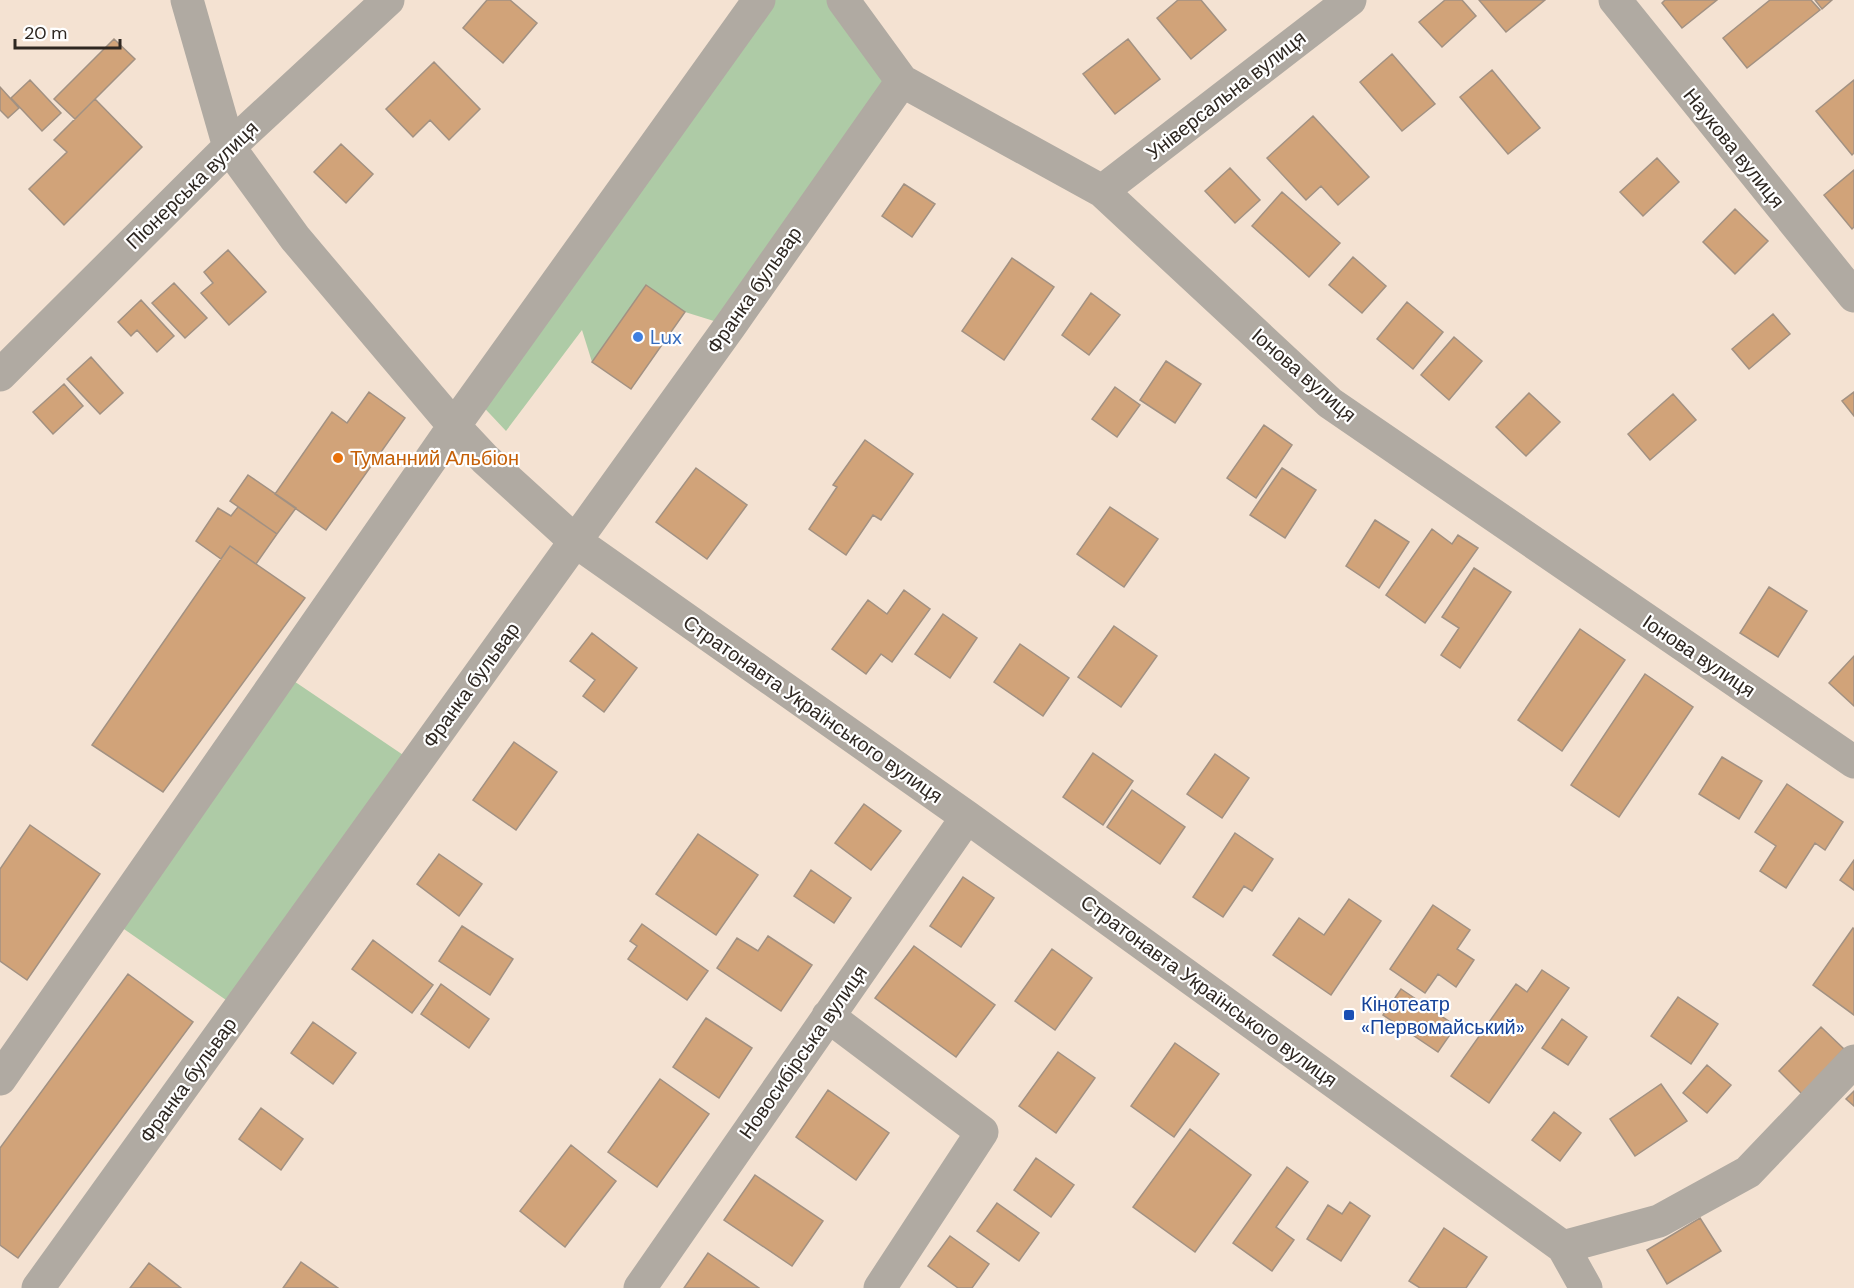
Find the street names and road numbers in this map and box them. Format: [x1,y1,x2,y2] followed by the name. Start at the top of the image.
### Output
[1141,25,1311,165] street label: Універсальна вулиця
[1678,83,1790,213] street label: Наукова вулиця
[120,115,264,255] street label: Піонерська вулиця
[700,221,808,359] street label: Франка бульвар
[1246,322,1362,428] street label: Іонова вулиця
[678,609,948,809] street label: Стратонавта Українського вулиця
[1638,609,1760,703] street label: Іонова вулиця
[417,617,525,753] street label: Франка бульвар
[1075,889,1343,1093] street label: Стратонавта Українського вулиця
[733,960,873,1144] street label: Новосибірська вулиця
[134,1012,242,1148] street label: Франка бульвар

